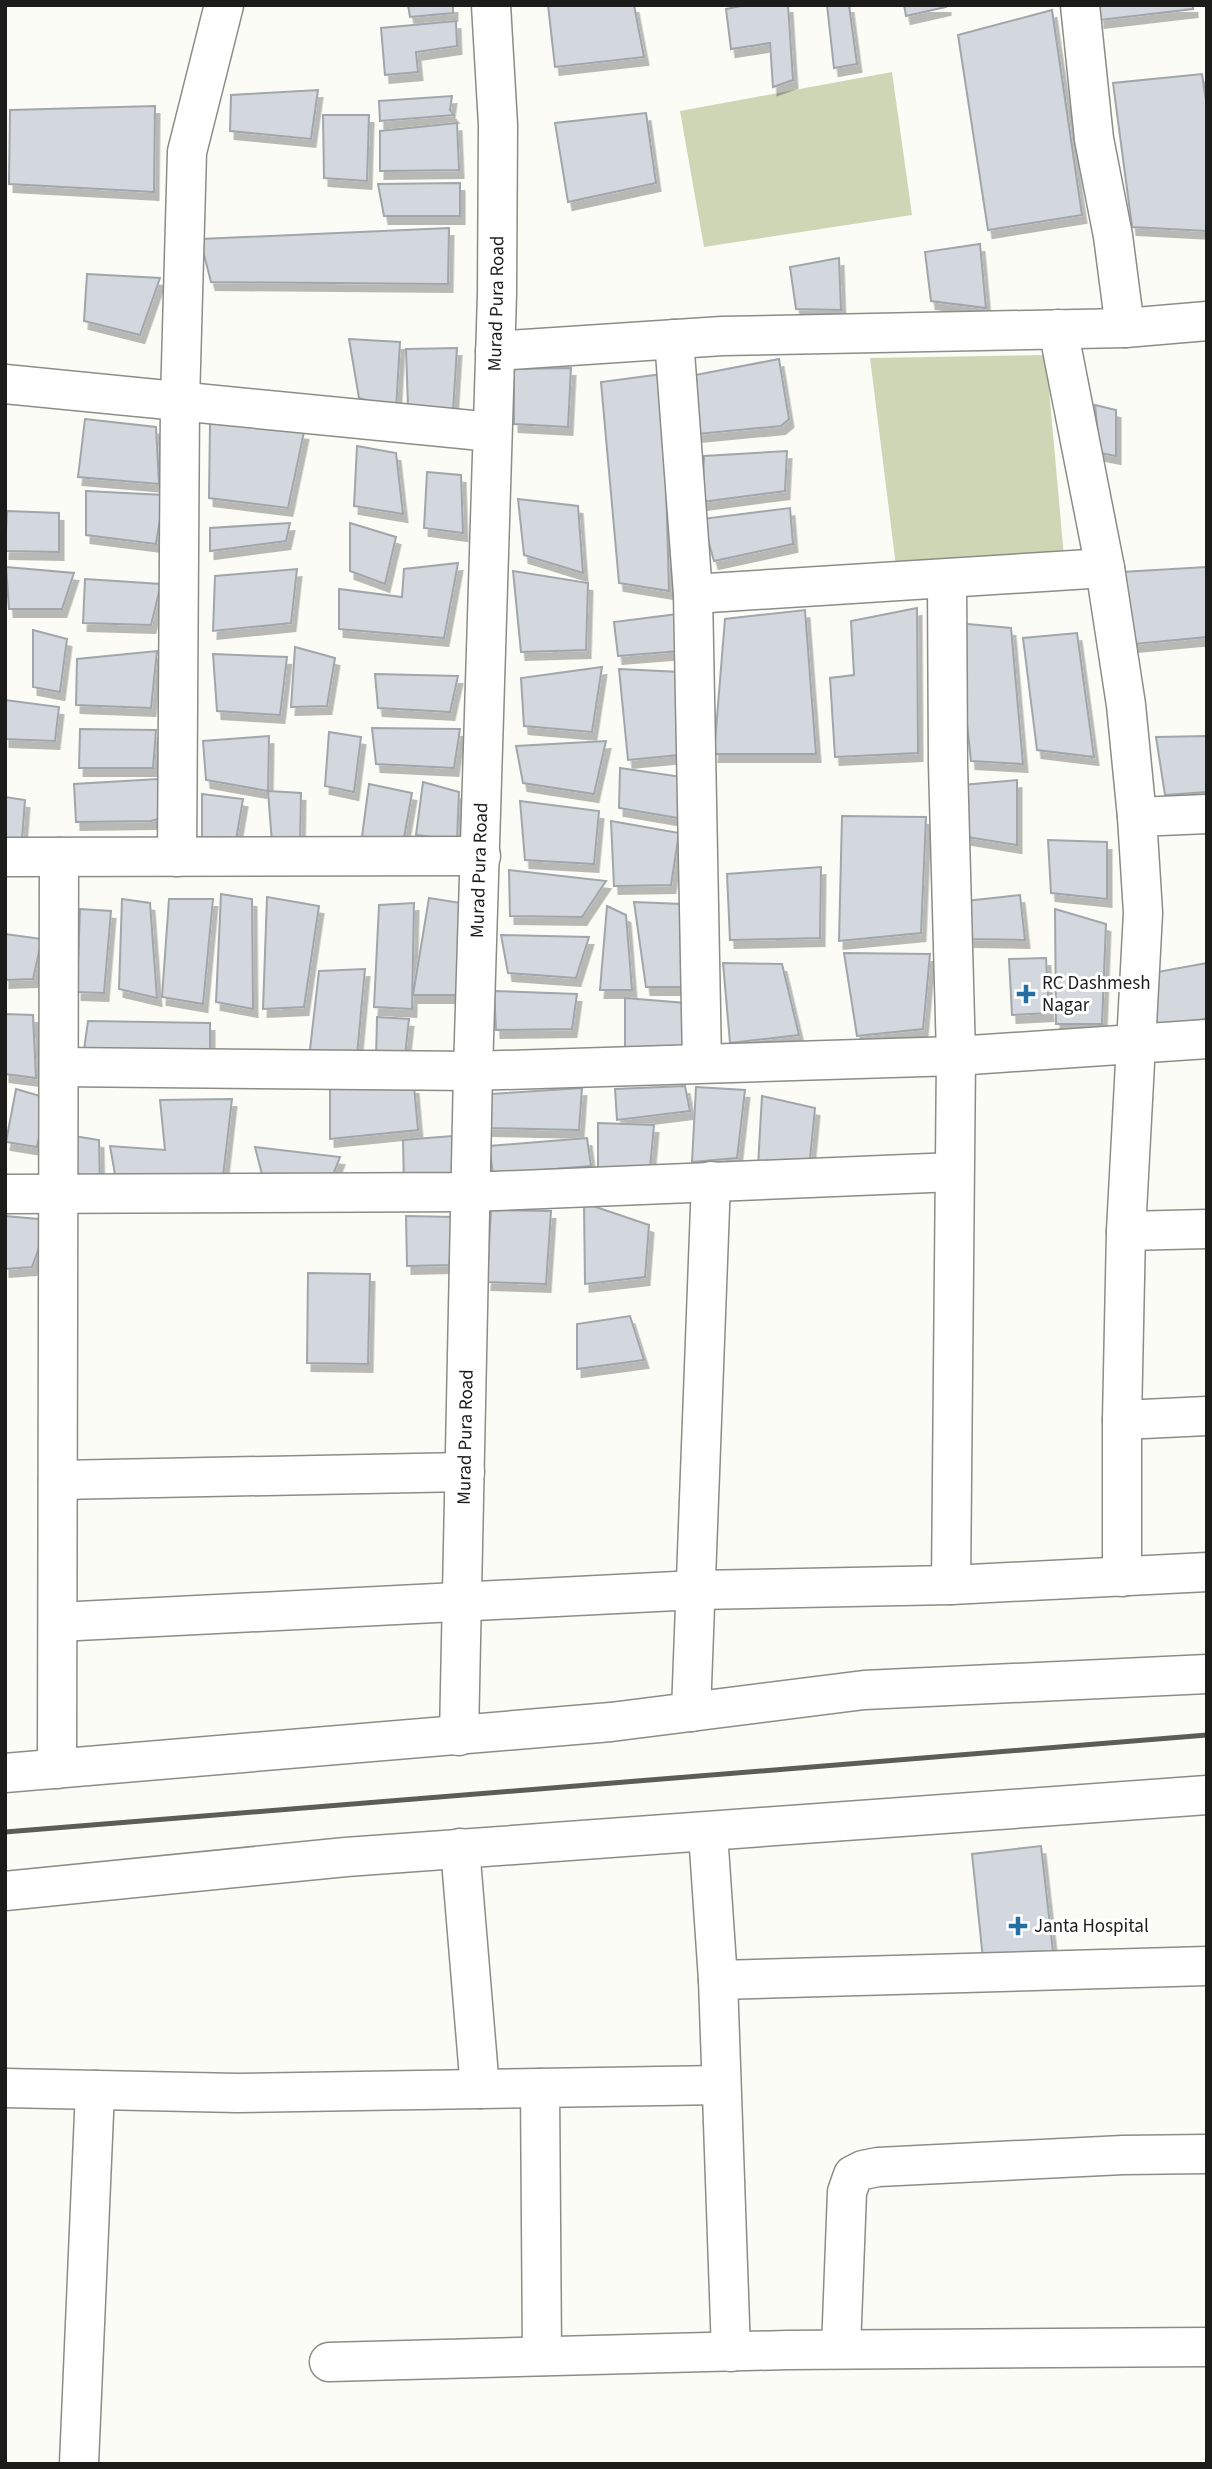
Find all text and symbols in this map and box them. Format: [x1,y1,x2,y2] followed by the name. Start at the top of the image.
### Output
[481,236,511,372] street label: Murad Pura Road
[464,802,495,938] street label: Murad Pura Road
[1042,970,1151,1019] place label: RC Dashmesh Nagar
[1016,984,1036,1004] marker: RC Dashmesh Nagar
[450,1369,480,1505] street label: Murad Pura Road
[1034,1913,1149,1940] place label: Janta Hospital
[1008,1916,1028,1936] marker: Janta Hospital

